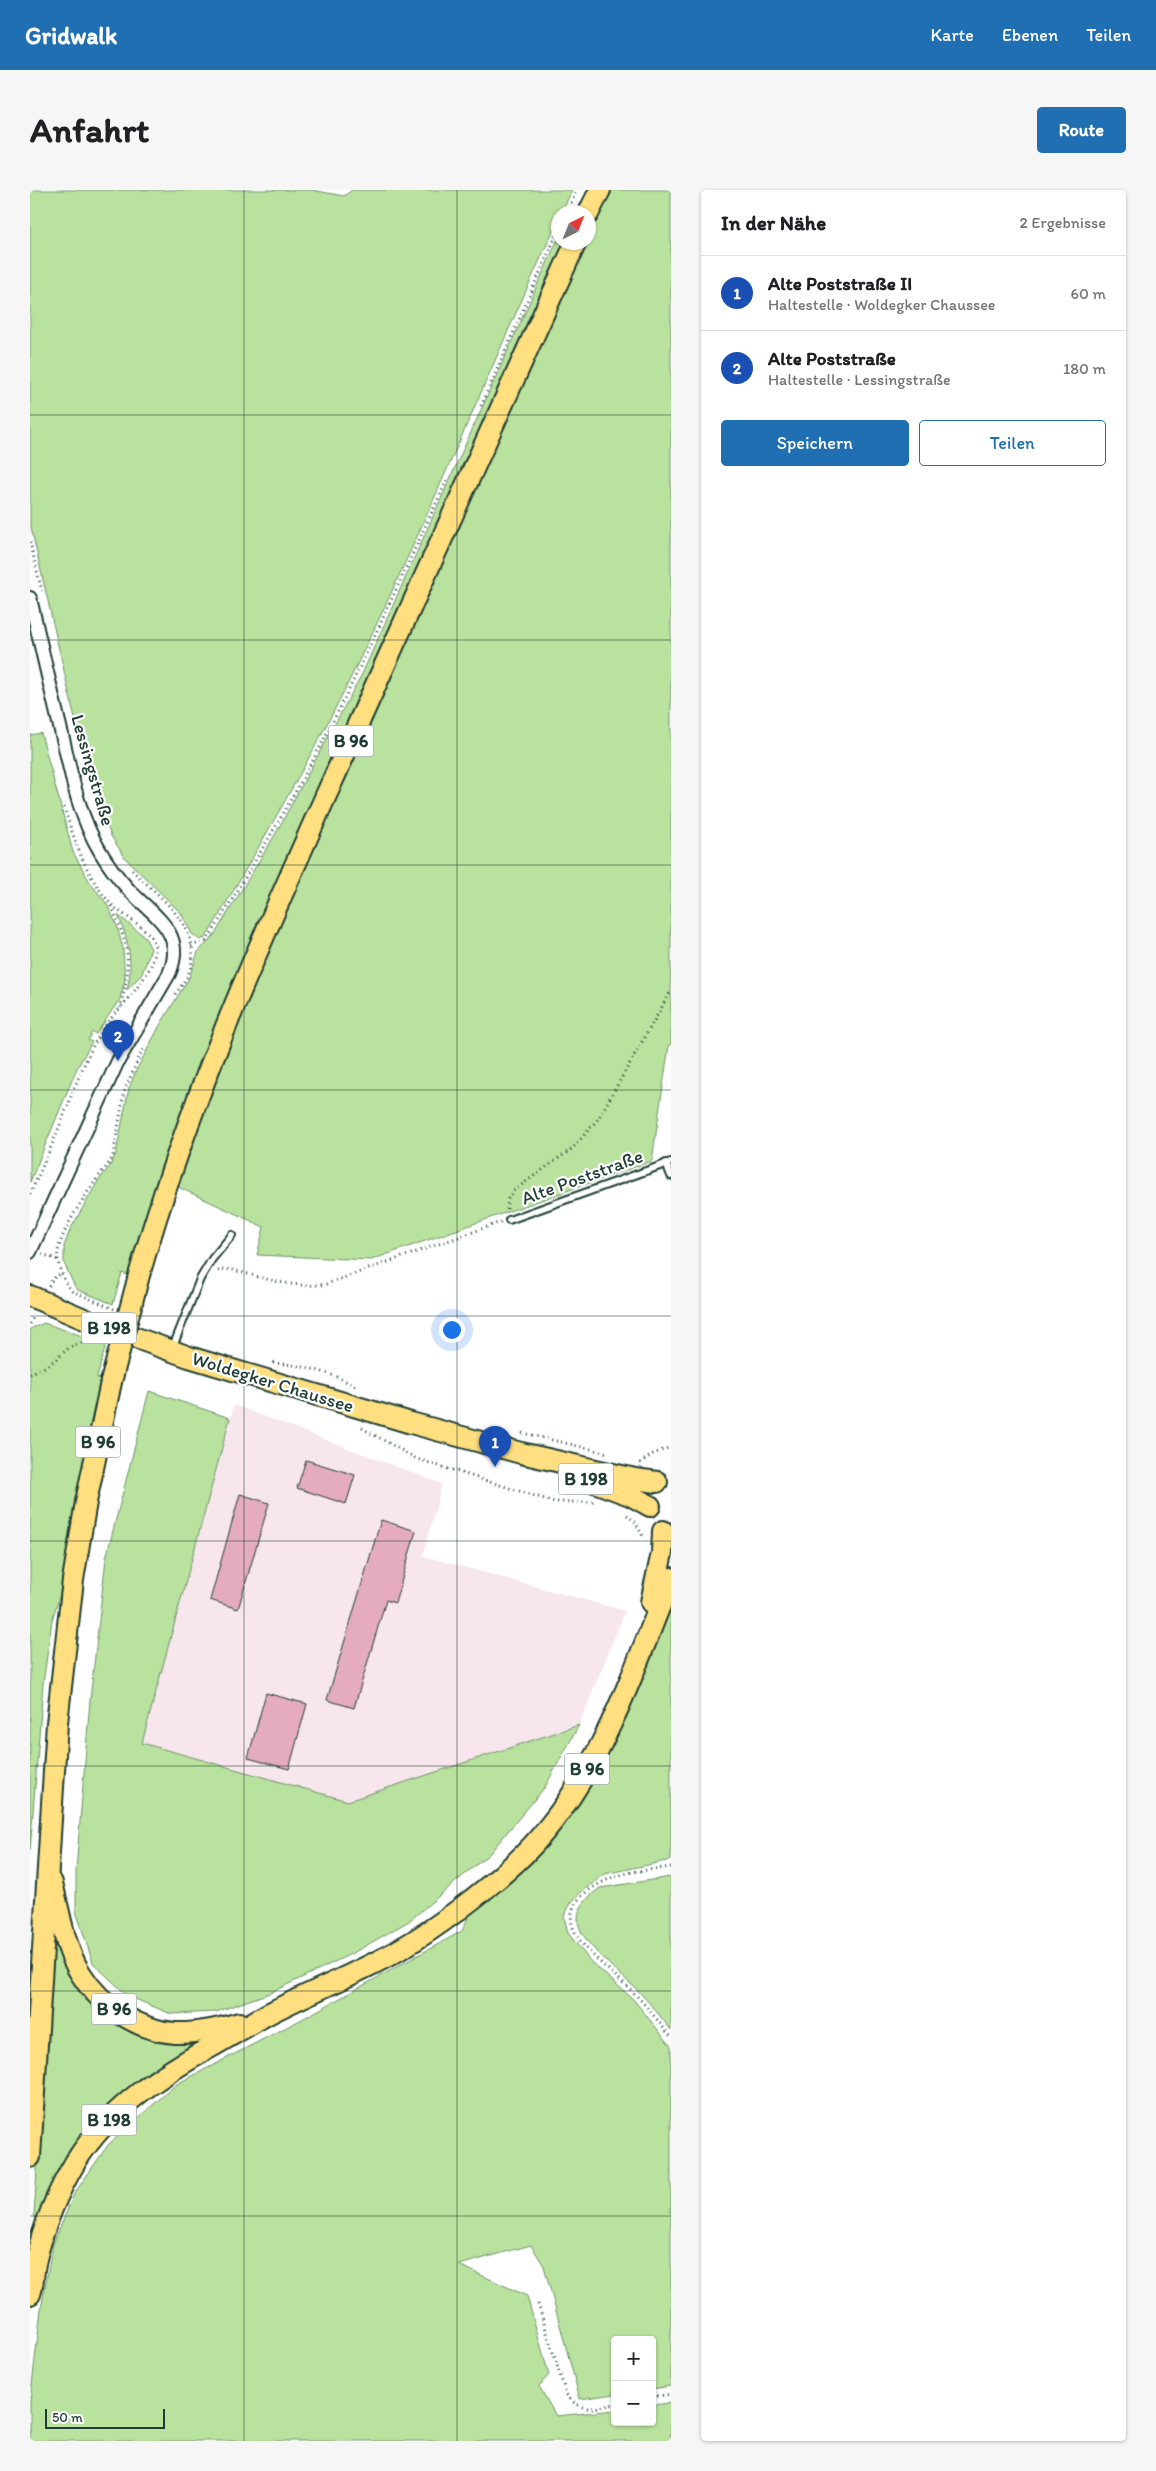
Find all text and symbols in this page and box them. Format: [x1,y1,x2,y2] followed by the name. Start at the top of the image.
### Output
[25,21,117,50] text: Gridwalk
[931,24,974,46] text: Karte
[1002,24,1058,46] text: Ebenen
[1086,24,1131,46] text: Teilen
[1037,107,1126,153] button: Route
[30,109,149,151] text: Anfahrt
[551,205,596,250] north arrow
[721,210,826,235] text: In der Nähe
[1020,213,1106,232] text: 2 Ergebnisse
[768,272,912,295] text: Alte Poststraße II
[733,284,741,303] text: 1
[1071,284,1106,303] text: 60 m
[768,295,995,314] text: Haltestelle · Woldegker Chaussee
[768,347,896,370] text: Alte Poststraße
[733,359,741,378] text: 2
[1063,359,1106,378] text: 180 m
[768,370,951,389] text: Haltestelle · Lessingstraße
[721,420,909,466] button: Speichern
[919,420,1106,466] button: Teilen
[66,712,120,828] street label: Lessingstraße
[328,726,374,756] road number: B 96
[102,1020,134,1061] pin: 2
[518,1144,646,1210] street label: Alte Poststraße
[82,1312,136,1344] road number: B 198
[439,1317,465,1343] your location
[189,1346,357,1418] street label: Woldegker Chaussee
[76,1426,120,1458] road number: B 96
[479,1426,511,1467] pin: 1
[558,1464,614,1495] road number: B 198
[564,1754,610,1785] road number: B 96
[92,1994,136,2025] road number: B 96
[82,2104,136,2136] road number: B 198
[611,2336,656,2426] map controls
[611,2336,656,2381] button: +
[611,2381,656,2426] button: −
[45,2406,165,2429] scale bar
[52,2409,83,2426] text: 50 m

